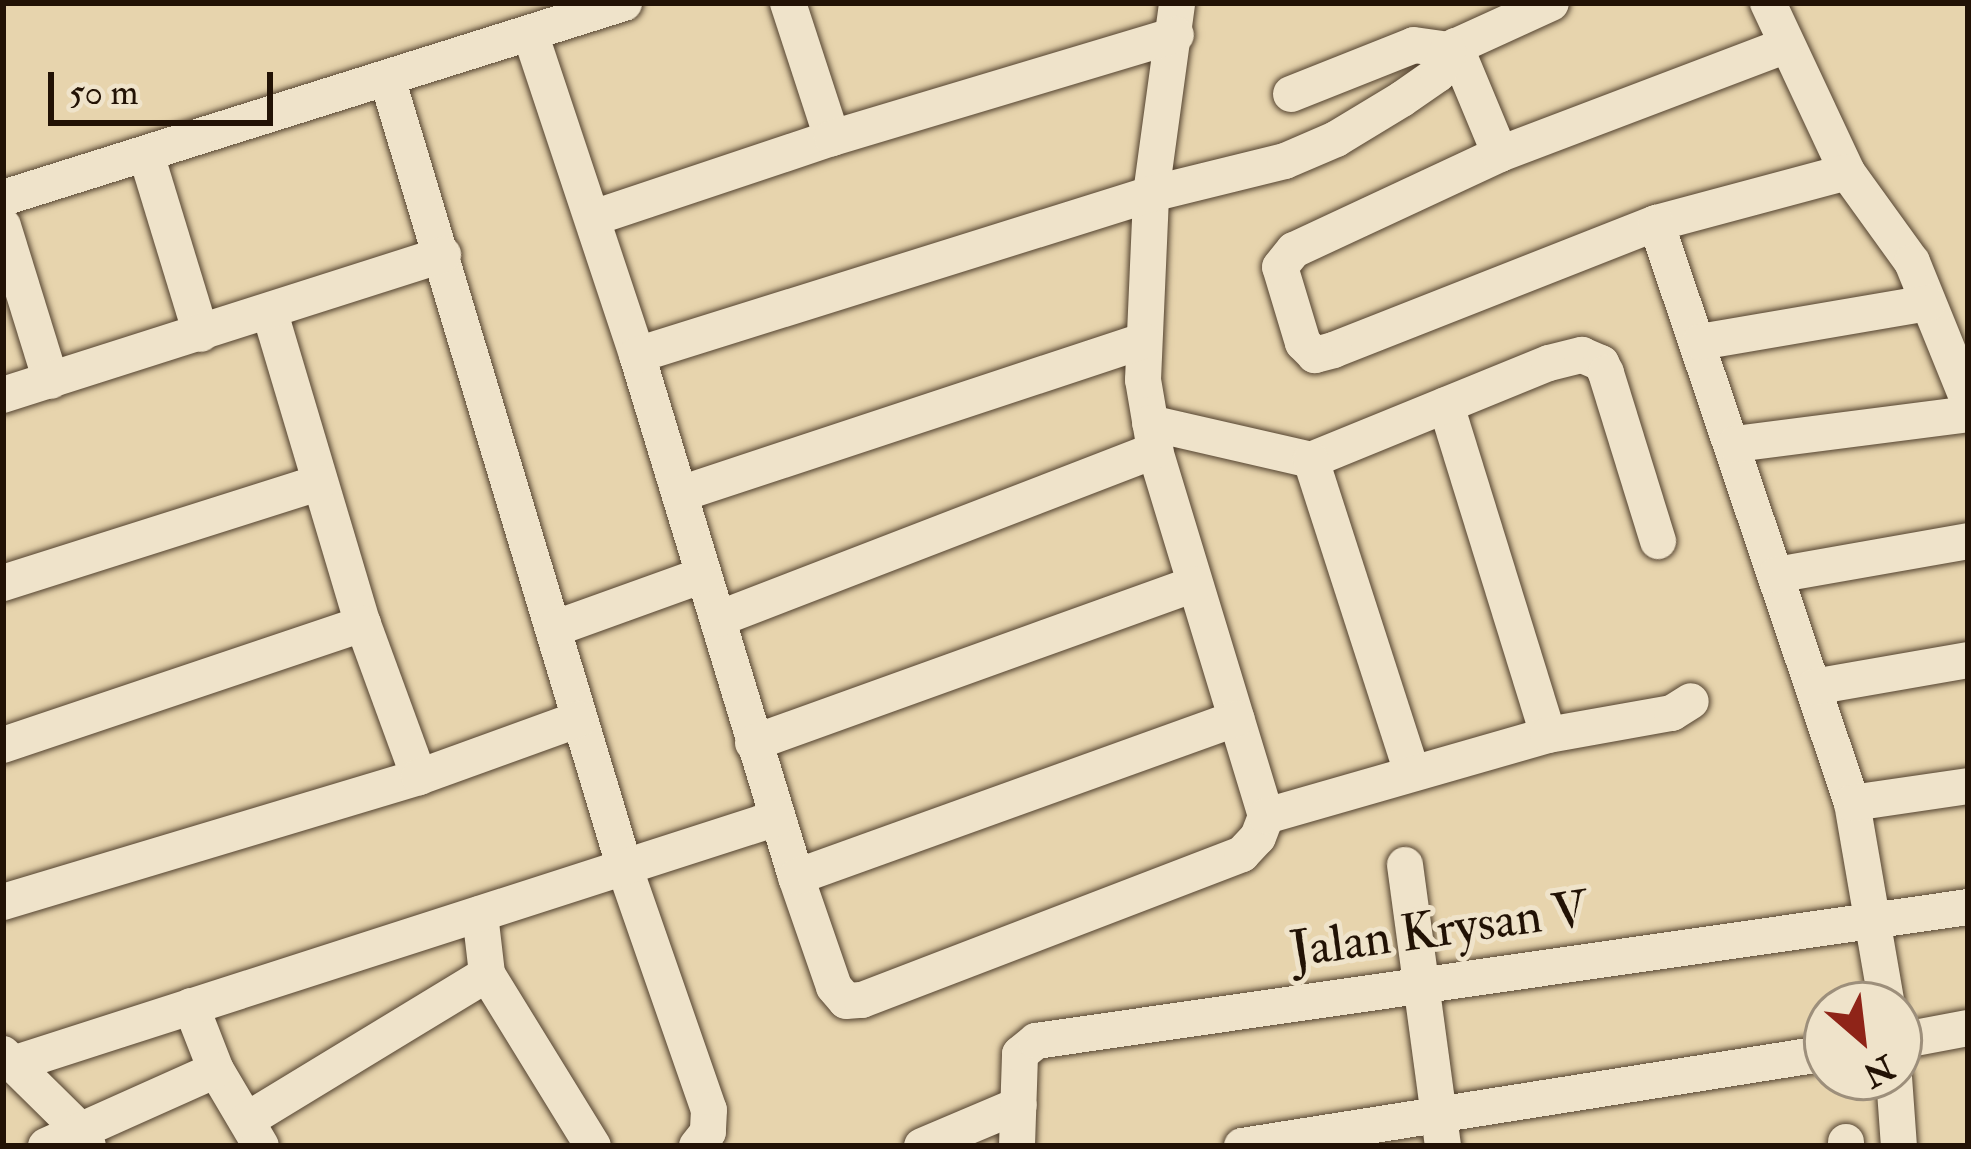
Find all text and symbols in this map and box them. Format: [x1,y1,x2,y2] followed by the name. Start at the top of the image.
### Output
[54,48,279,122] scale bar
[69,70,138,115] text: 50 m
[1286,879,1592,981] street label: Jalan Krysan V
[1803,981,1923,1101] north arrow
[1856,1046,1901,1096] text: N

